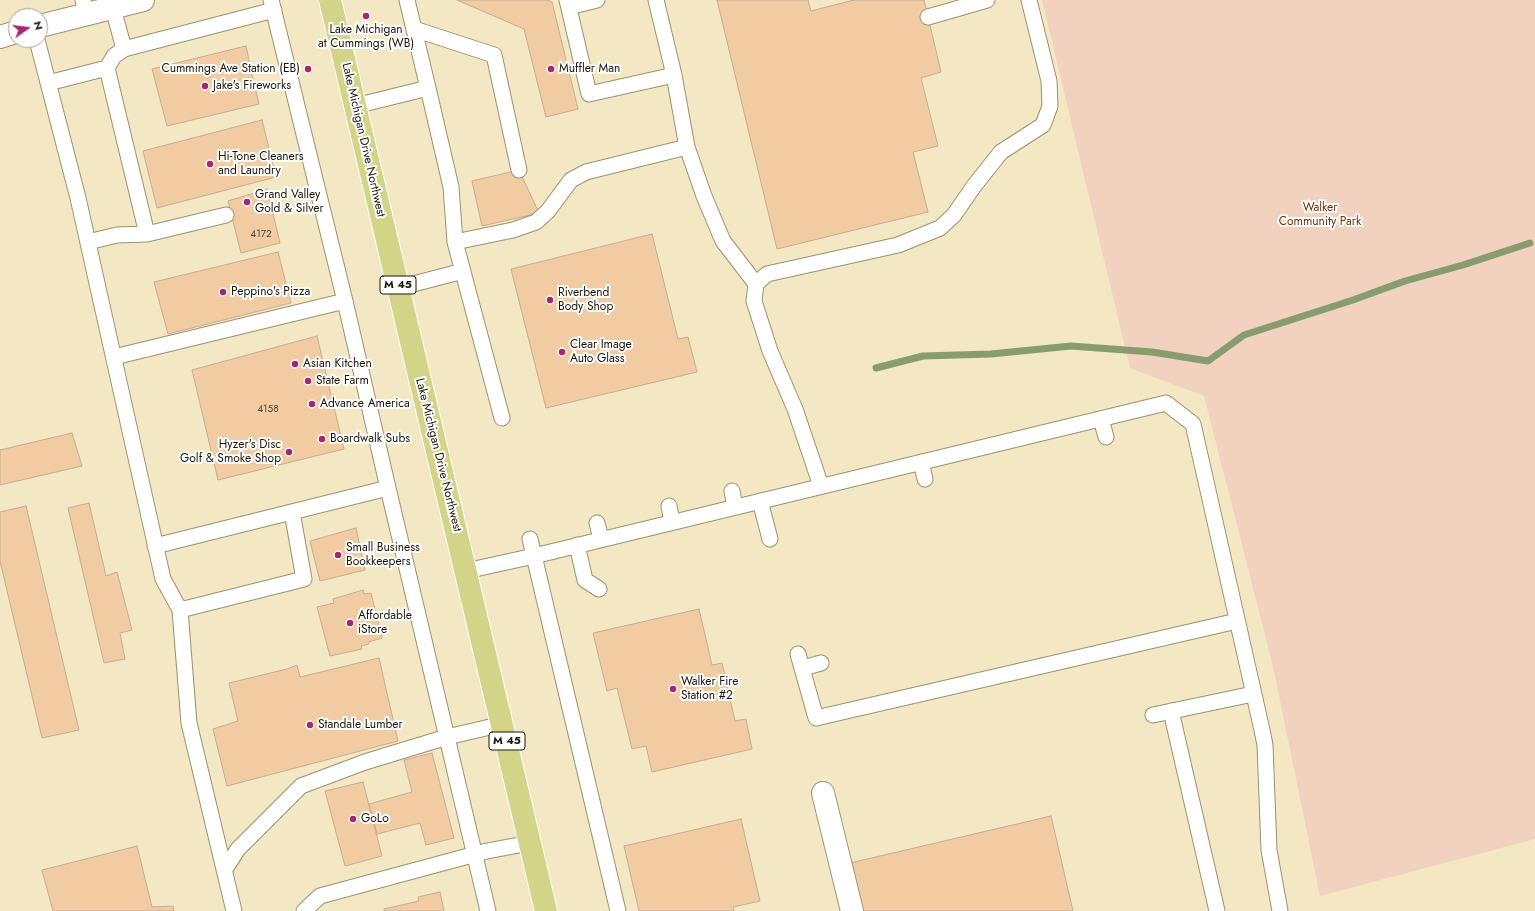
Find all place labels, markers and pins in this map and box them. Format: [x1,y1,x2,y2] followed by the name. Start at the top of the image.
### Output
[361,11,371,21] marker: Lake Michigan at Cummings (WB)
[318,23,414,51] place label: Lake Michigan at Cummings (WB)
[161,62,300,76] place label: Cummings Ave Station (EB)
[559,62,620,76] place label: Muffler Man
[303,64,313,74] marker: Cummings Ave Station (EB)
[546,64,556,74] marker: Muffler Man
[213,79,291,93] place label: Jake's Fireworks
[200,81,210,91] marker: Jake's Fireworks
[218,150,304,178] place label: Hi-Tone Cleaners and Laundry
[205,159,215,169] marker: Hi-Tone Cleaners and Laundry
[255,188,324,216] place label: Grand Valley Gold & Silver
[242,197,252,207] marker: Grand Valley Gold & Silver
[231,285,310,299] place label: Peppino's Pizza
[558,286,613,314] place label: Riverbend Body Shop
[218,287,228,297] marker: Peppino's Pizza
[545,295,555,305] marker: Riverbend Body Shop
[570,338,632,366] place label: Clear Image Auto Glass
[557,347,567,357] marker: Clear Image Auto Glass
[303,357,372,371] place label: Asian Kitchen
[290,359,300,369] marker: Asian Kitchen
[316,374,369,388] place label: State Farm
[303,376,313,386] marker: State Farm
[320,397,410,411] place label: Advance America
[307,399,317,409] marker: Advance America
[330,432,410,446] place label: Boardwalk Subs
[317,434,327,444] marker: Boardwalk Subs
[180,438,281,466] place label: Hyzer's Disc Golf & Smoke Shop
[284,447,294,457] marker: Hyzer's Disc Golf & Smoke Shop
[346,541,420,569] place label: Small Business Bookkeepers
[333,550,343,560] marker: Small Business Bookkeepers
[358,609,412,637] place label: Affordable iStore
[345,618,355,628] marker: Affordable iStore
[681,675,738,703] place label: Walker Fire Station #2
[668,684,678,694] marker: Walker Fire Station #2
[318,718,403,732] place label: Standale Lumber
[305,720,315,730] marker: Standale Lumber
[361,812,389,826] place label: GoLo
[348,814,358,824] marker: GoLo

